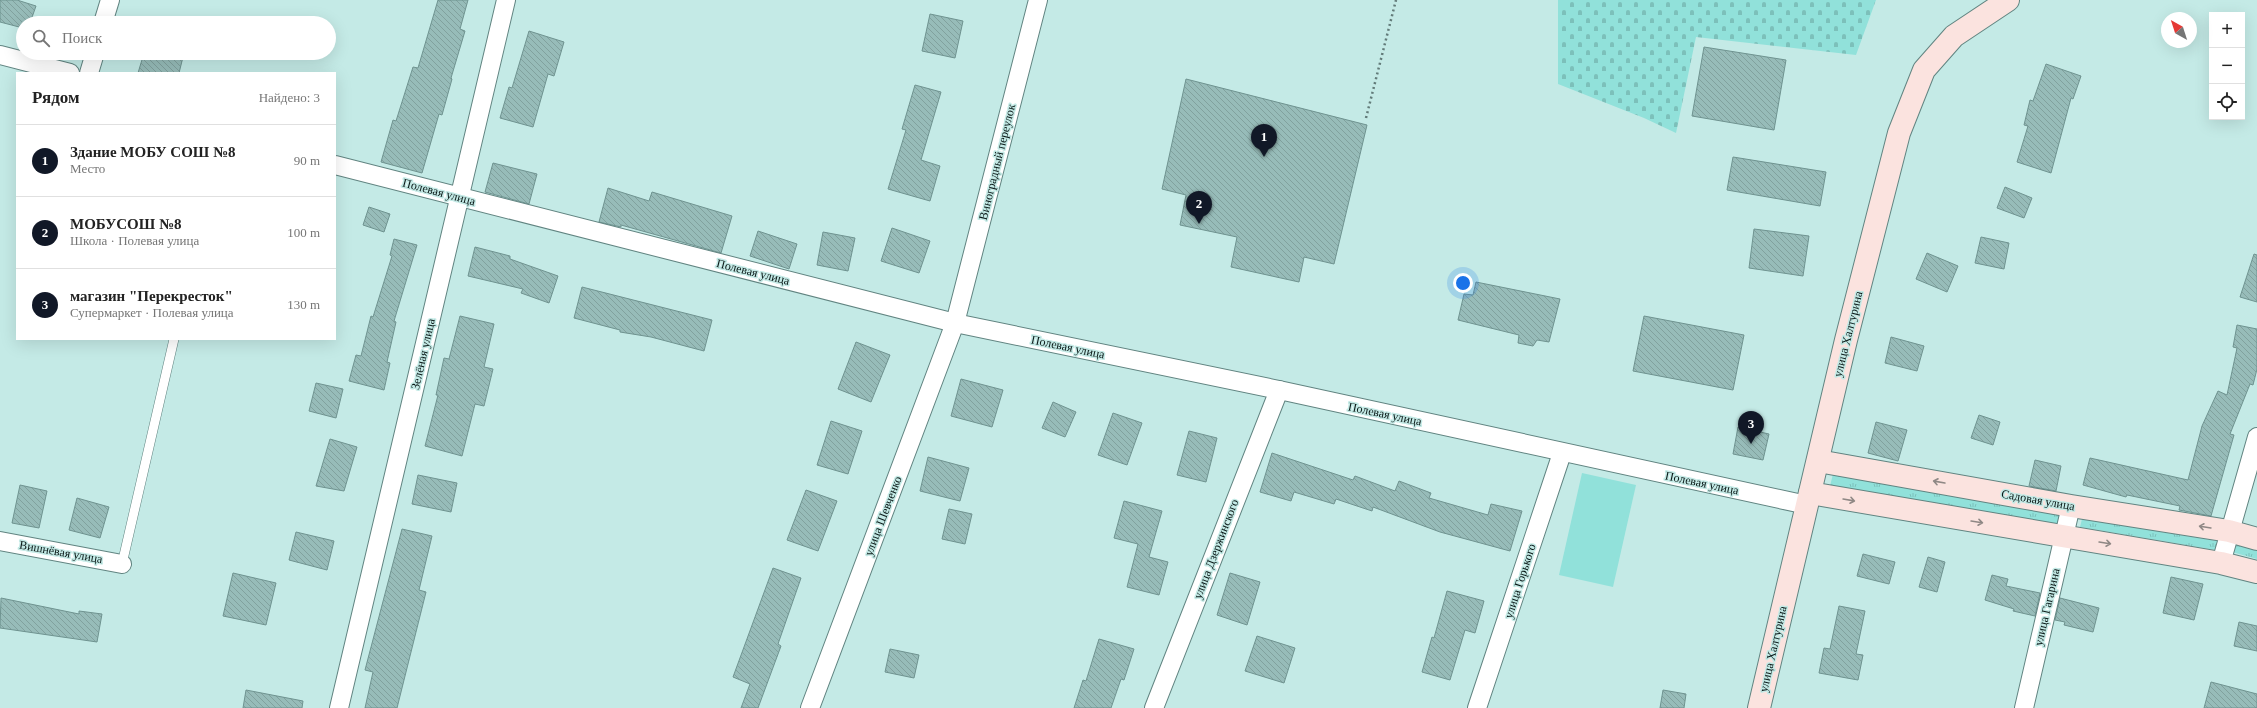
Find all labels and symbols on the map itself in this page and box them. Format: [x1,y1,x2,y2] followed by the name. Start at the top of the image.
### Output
[2161,12,2197,48] north arrow
[976,102,1018,222] street label: Виноградный переулок
[1251,124,1277,157] pin: 1
[401,176,478,209] street label: Полевая улица
[1186,191,1212,224] pin: 2
[715,256,792,288] street label: Полевая улица
[1453,273,1473,293] your location
[1831,289,1866,378] street label: улица Халтурина
[408,316,438,391] street label: Зелёная улица
[1030,332,1107,362] street label: Полевая улица
[1347,399,1424,429] street label: Полевая улица
[1738,411,1764,444] pin: 3
[1664,468,1741,498] street label: Полевая улица
[861,474,905,558] street label: улица Шевченко
[1933,478,1946,486] one-way arrow
[2000,487,2077,513] street label: Садовая улица
[1842,496,1855,504] one-way arrow
[1191,497,1241,601] street label: улица Дзержинского
[1970,518,1983,526] one-way arrow
[2199,523,2212,531] one-way arrow
[18,538,104,566] street label: Вишнёвая улица
[2098,540,2111,548] one-way arrow
[1501,542,1539,620] street label: улица Горького
[2031,566,2063,647] street label: улица Гагарина
[1756,604,1790,693] street label: улица Халтурина

